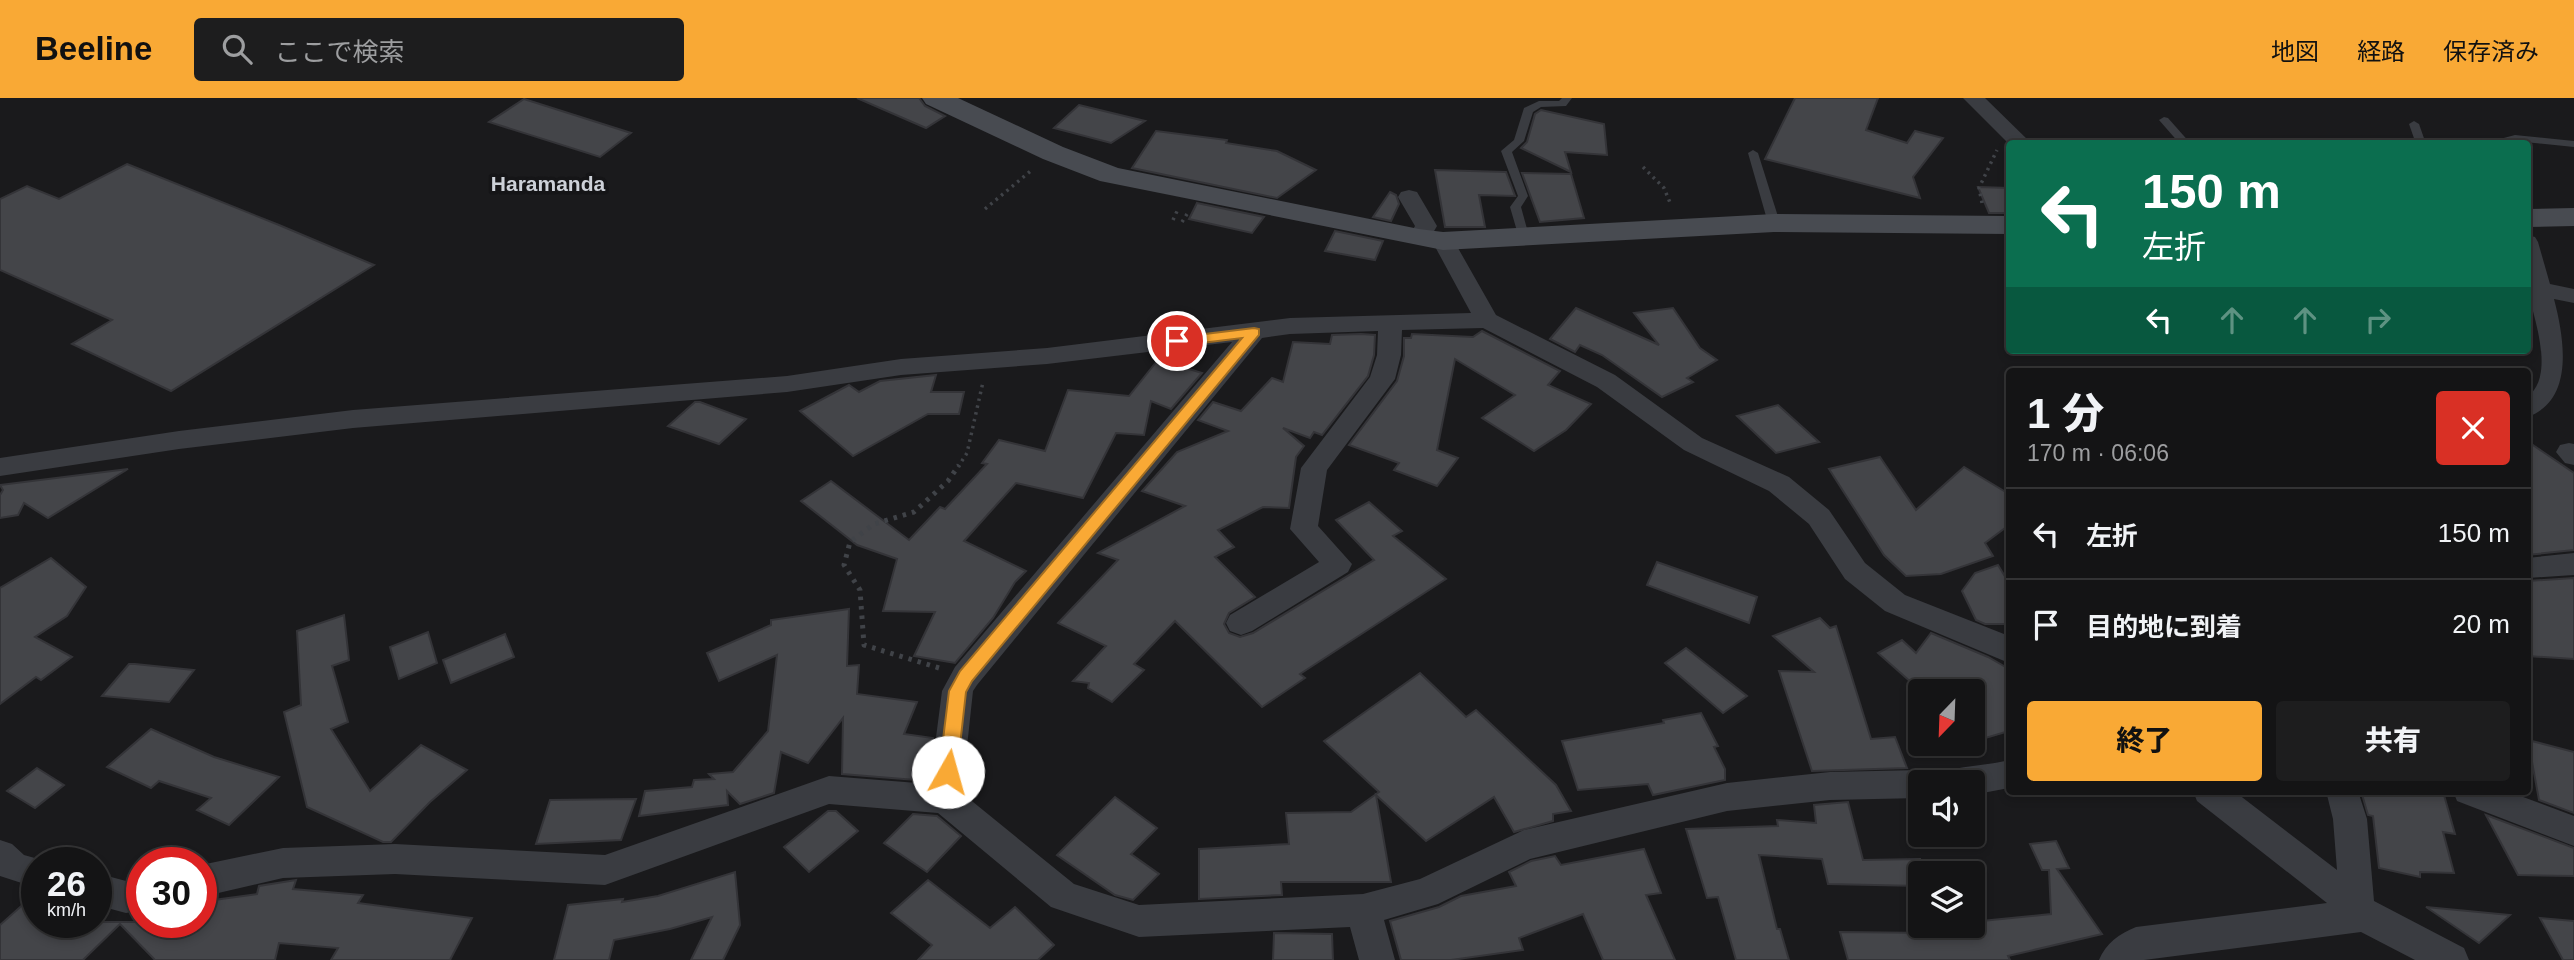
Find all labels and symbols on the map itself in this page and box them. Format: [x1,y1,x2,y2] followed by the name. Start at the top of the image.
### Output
[491,172,606,195] district label: Haramanda
[1147,311,1207,371] pin
[1908,679,1984,756] north arrow
[911,735,985,809] position arrow
[126,847,217,938] speed limit sign: 30

